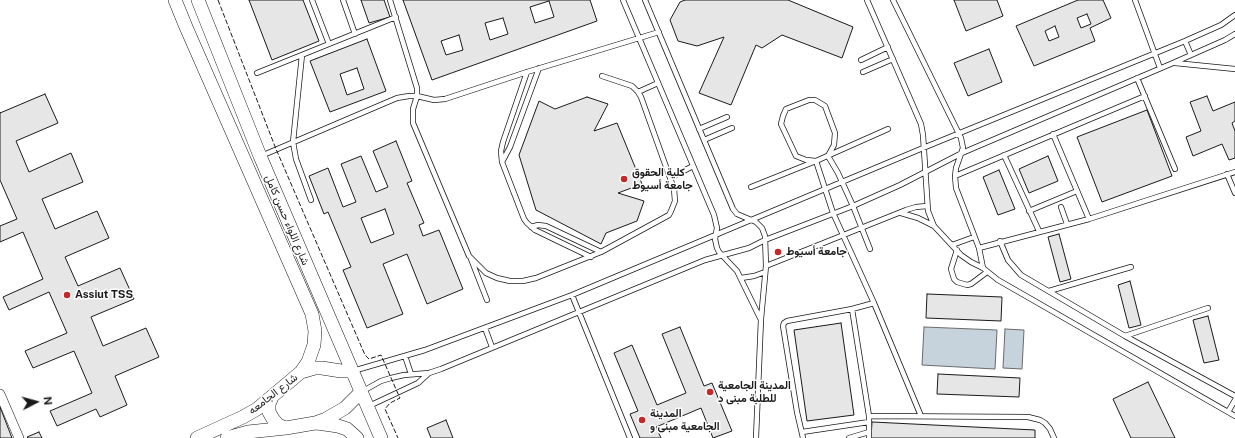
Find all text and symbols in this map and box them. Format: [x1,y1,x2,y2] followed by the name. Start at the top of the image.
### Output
[632,166,693,192] place label: كلية الحقوق جامعة أسيوط
[262,173,312,267] street label: شارع اللواء حسن كامل
[619,174,629,184] marker: كلية الحقوق جامعة أسيوط
[786,245,847,259] place label: جامعة أسيوط
[773,247,783,257] marker: جامعة أسيوط
[75,288,133,302] place label: Assiut TSS
[62,290,72,300] marker: Assiut TSS
[246,371,300,417] street label: شارع الجامعه
[718,379,791,405] place label: المدينة الجامعية للطلبة مبنى د
[16,382,56,422] north arrow
[705,387,715,397] marker: المدينة الجامعية للطلبة مبنى د
[42,396,54,406] text: N
[650,407,720,433] place label: المدينة الجامعية مبنى و
[637,415,647,425] marker: المدينة الجامعية مبنى و

